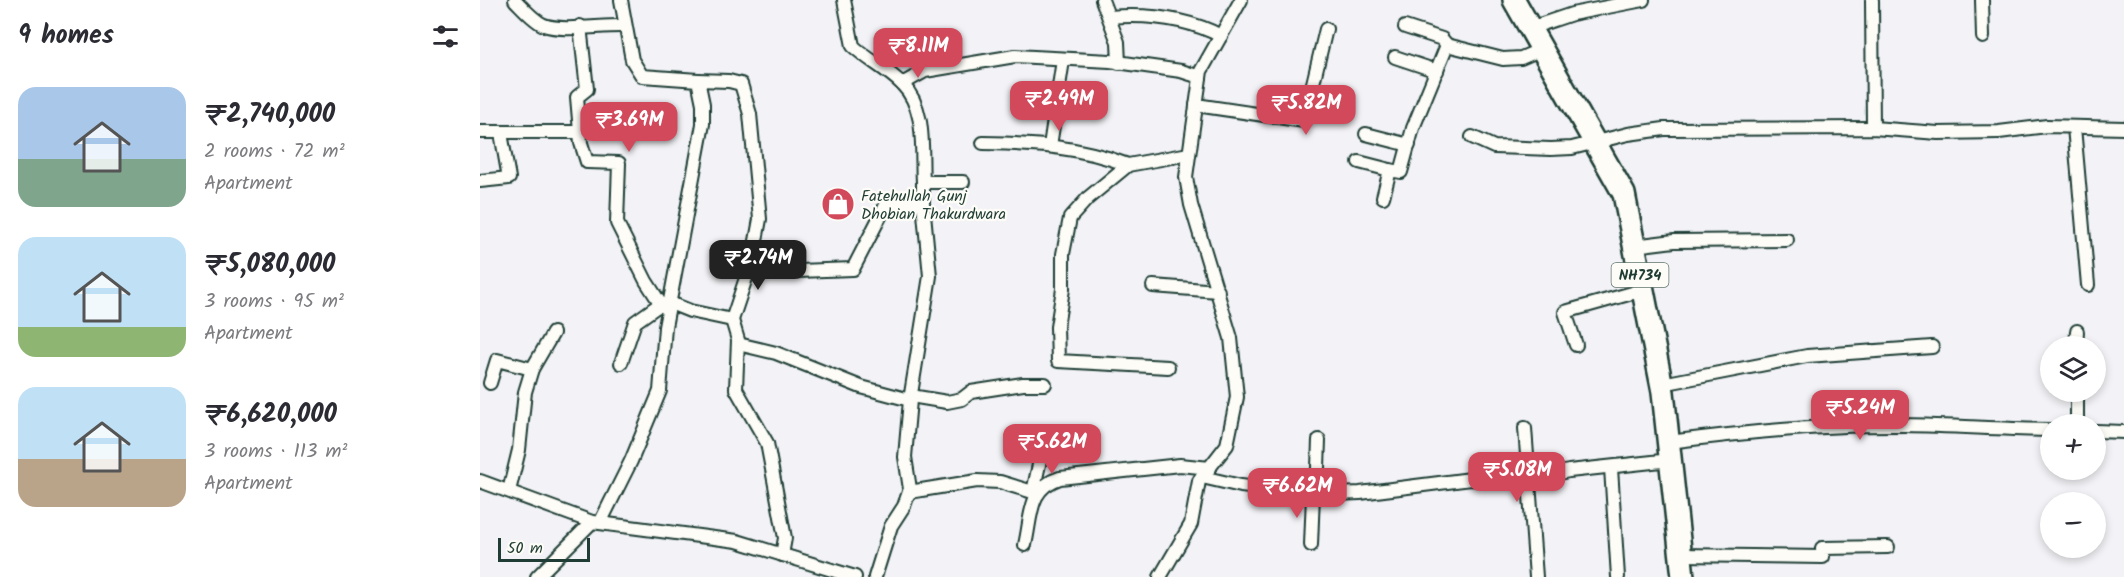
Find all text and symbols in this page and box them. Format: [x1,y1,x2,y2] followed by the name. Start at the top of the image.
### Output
[18,15,114,57] text: 9 homes
[429,20,462,53] icon: filters
[869,28,967,79] pin: ₹8.11M
[887,31,949,63] text: ₹8.11M
[1010,81,1108,132] pin: ₹2.49M
[1024,84,1094,116] text: ₹2.49M
[1257,85,1355,136] pin: ₹5.82M
[1271,88,1341,120] text: ₹5.82M
[204,94,335,136] text: ₹2,740,000
[580,102,678,153] pin: ₹3.69M
[594,105,664,137] text: ₹3.69M
[66,111,138,183] icon: home
[204,136,345,168] text: 2 rooms · 72 m²
[204,168,293,200] text: Apartment
[861,184,1006,227] place label: Fatehullah Gunj Dhobian Thakurdwara
[820,186,856,222] shop icon: Fatehullah Gunj Dhobian Thakurdwara
[709,240,807,291] pin: ₹2.74M
[723,243,793,275] text: ₹2.74M
[204,244,335,286] text: ₹5,080,000
[66,261,138,333] icon: home
[1612,263,1668,287] road number: NH734
[204,286,344,318] text: 3 rooms · 95 m²
[204,318,293,350] text: Apartment
[2040,336,2106,558] map controls
[2040,336,2106,402] button: layers
[1811,390,1909,441] pin: ₹5.24M
[1825,393,1895,425] text: ₹5.24M
[204,394,337,436] text: ₹6,620,000
[66,411,138,483] icon: home
[2040,414,2106,480] button: +
[1003,424,1101,475] pin: ₹5.62M
[1017,427,1087,459] text: ₹5.62M
[204,436,347,468] text: 3 rooms · 113 m²
[1468,452,1566,503] pin: ₹5.08M
[1482,455,1552,487] text: ₹5.08M
[204,468,293,500] text: Apartment
[1248,468,1346,519] pin: ₹6.62M
[1262,471,1332,503] text: ₹6.62M
[2040,492,2106,558] button: −
[498,535,590,562] scale bar
[507,536,543,561] text: 50 m

